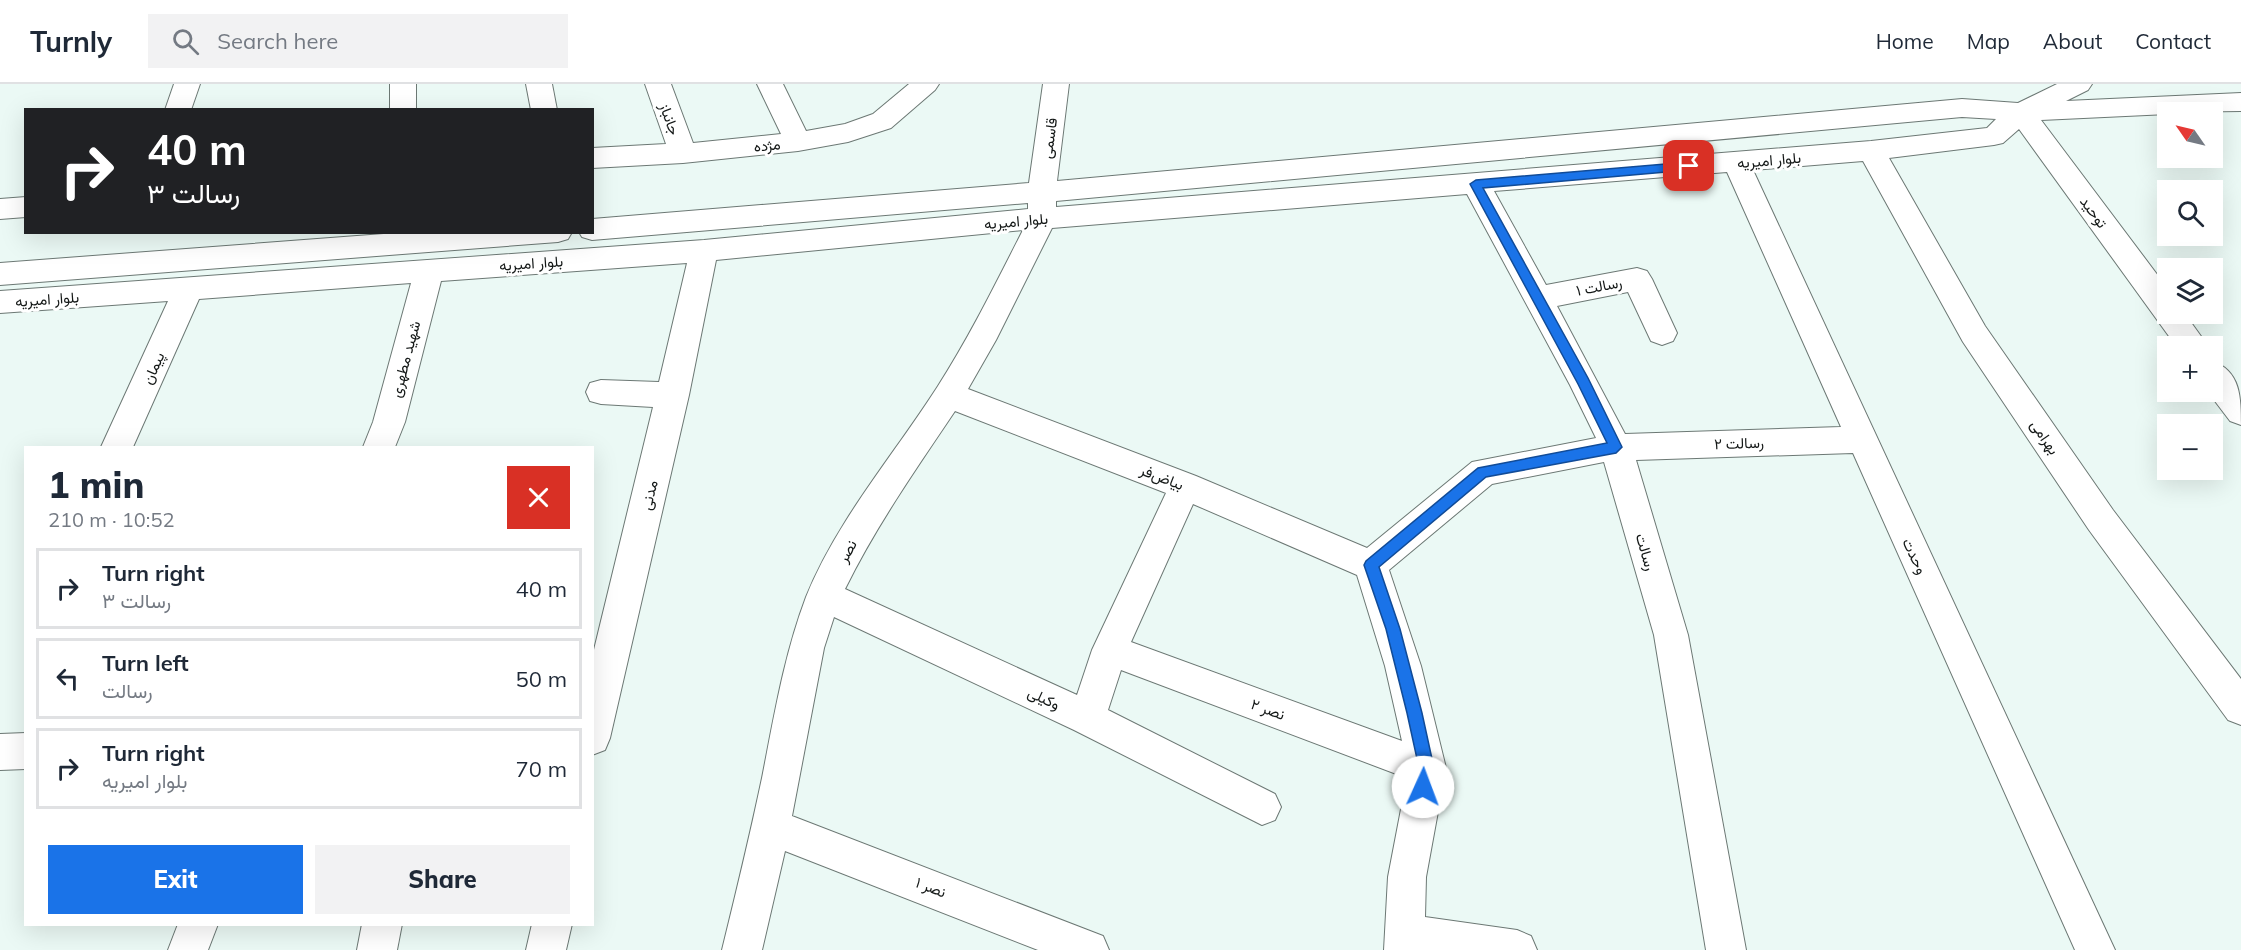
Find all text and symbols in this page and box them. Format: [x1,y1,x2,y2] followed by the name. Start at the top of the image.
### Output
[148,14,568,68] search box
[30,24,112,59] text: Turnly
[169,25,202,58] icon: search
[217,27,338,55] text: Search here
[1876,28,1934,54] text: Home
[1967,28,2010,54] text: Map
[2043,28,2102,54] text: About
[2135,28,2211,54] text: Contact
[655,100,684,138] street label: جانباز
[2157,102,2223,168] north arrow
[2157,102,2223,480] map controls
[1037,116,1062,160] street label: قاسمی
[147,123,247,176] text: 40 m
[48,132,126,210] icon: right
[753,134,781,156] street label: مژده
[1663,140,1714,191] pin
[1736,148,1802,172] street label: بلوار امیریه
[1672,149,1705,182] icon: arrive
[147,176,240,210] text: رسالت ۳
[2157,180,2223,246] button: search
[2076,192,2112,232] street label: توحید
[983,209,1049,233] street label: بلوار امیریه
[498,251,564,275] street label: بلوار امیریه
[2157,258,2223,324] button: layers
[1574,272,1624,300] street label: رسالت ۱
[14,287,80,311] street label: بلوار امیریه
[386,318,425,400] street label: شهید مطهری
[2157,336,2223,402] button: +
[138,349,169,387] street label: پیمان
[2157,414,2223,480] button: −
[2026,416,2064,459] street label: بهرامی
[1714,433,1764,453] street label: رسالت ۲
[1136,460,1186,495] street label: بیاض‌فر
[48,462,144,507] text: 1 min
[507,466,570,529] button: close
[636,478,663,512] street label: مدنی
[48,507,174,532] text: 210 m · 10:52
[1632,531,1660,573] street label: رسالت
[1898,535,1932,577] street label: وحدت
[833,536,861,567] street label: نصر
[102,559,205,587] text: Turn right
[51,572,84,605] icon: right
[516,575,567,603] text: 40 m
[102,588,171,613] text: رسالت ۳
[102,649,189,677] text: Turn left
[51,662,84,695] icon: left
[516,665,567,693] text: 50 m
[102,678,153,703] text: رسالت
[1024,682,1063,715] street label: وکیلی
[1248,694,1288,724] street label: نصر ۲
[102,739,205,767] text: Turn right
[51,752,84,785] icon: right
[516,755,567,783] text: 70 m
[1391,755,1455,819] position arrow
[102,768,187,793] text: بلوار امیریه
[48,845,303,914] button: Exit
[315,845,570,914] button: Share
[913,873,949,901] street label: نصر ۱

